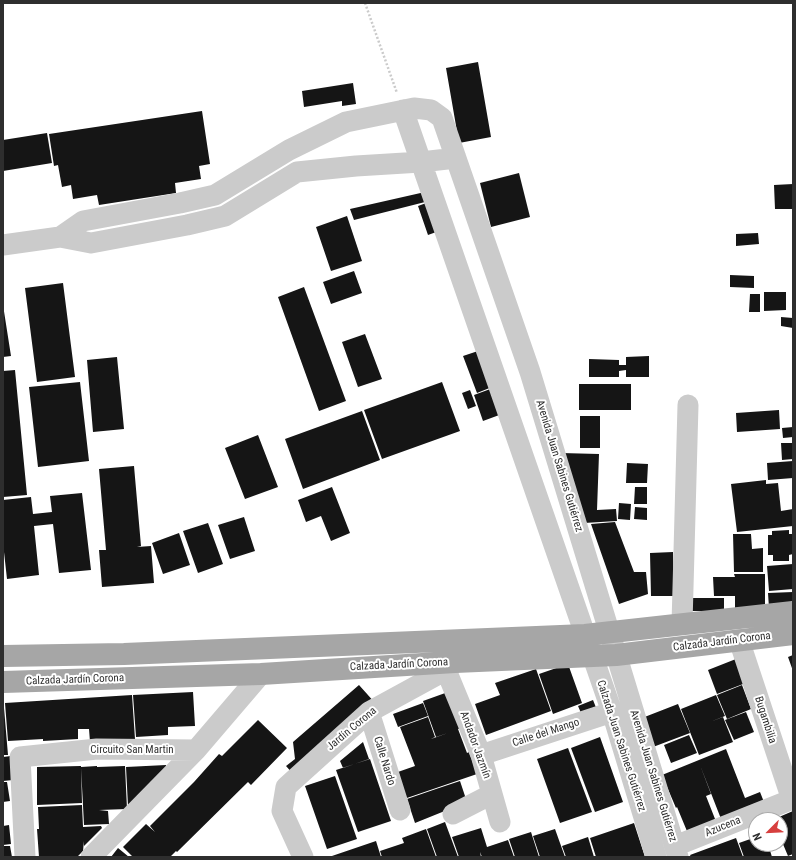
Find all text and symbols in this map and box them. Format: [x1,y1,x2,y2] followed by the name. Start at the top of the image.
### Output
[533,399,585,533] street label: Avenida Juan Sabines Gutiérrez
[672,629,772,655] street label: Calzada Jardín Corona
[350,656,448,674] street label: Calzada Jardín Corona
[26,672,124,688] street label: Calzada Jardín Corona
[593,679,649,813] street label: Calzada Juan Sabines Gutiérrez
[751,695,779,745] street label: Bugambilia
[324,704,380,754] street label: Jardin Corona
[457,709,493,781] street label: Andador Jazmín
[627,709,679,843] street label: Avenida Juan Sabines Gutiérrez
[511,716,581,750] street label: Calle del Mango
[370,735,398,787] street label: Calle Nardo
[90,743,174,757] street label: Circuito San Martin
[748,812,788,852] north arrow
[703,814,743,840] street label: Azucena
[750,831,765,842] text: N

